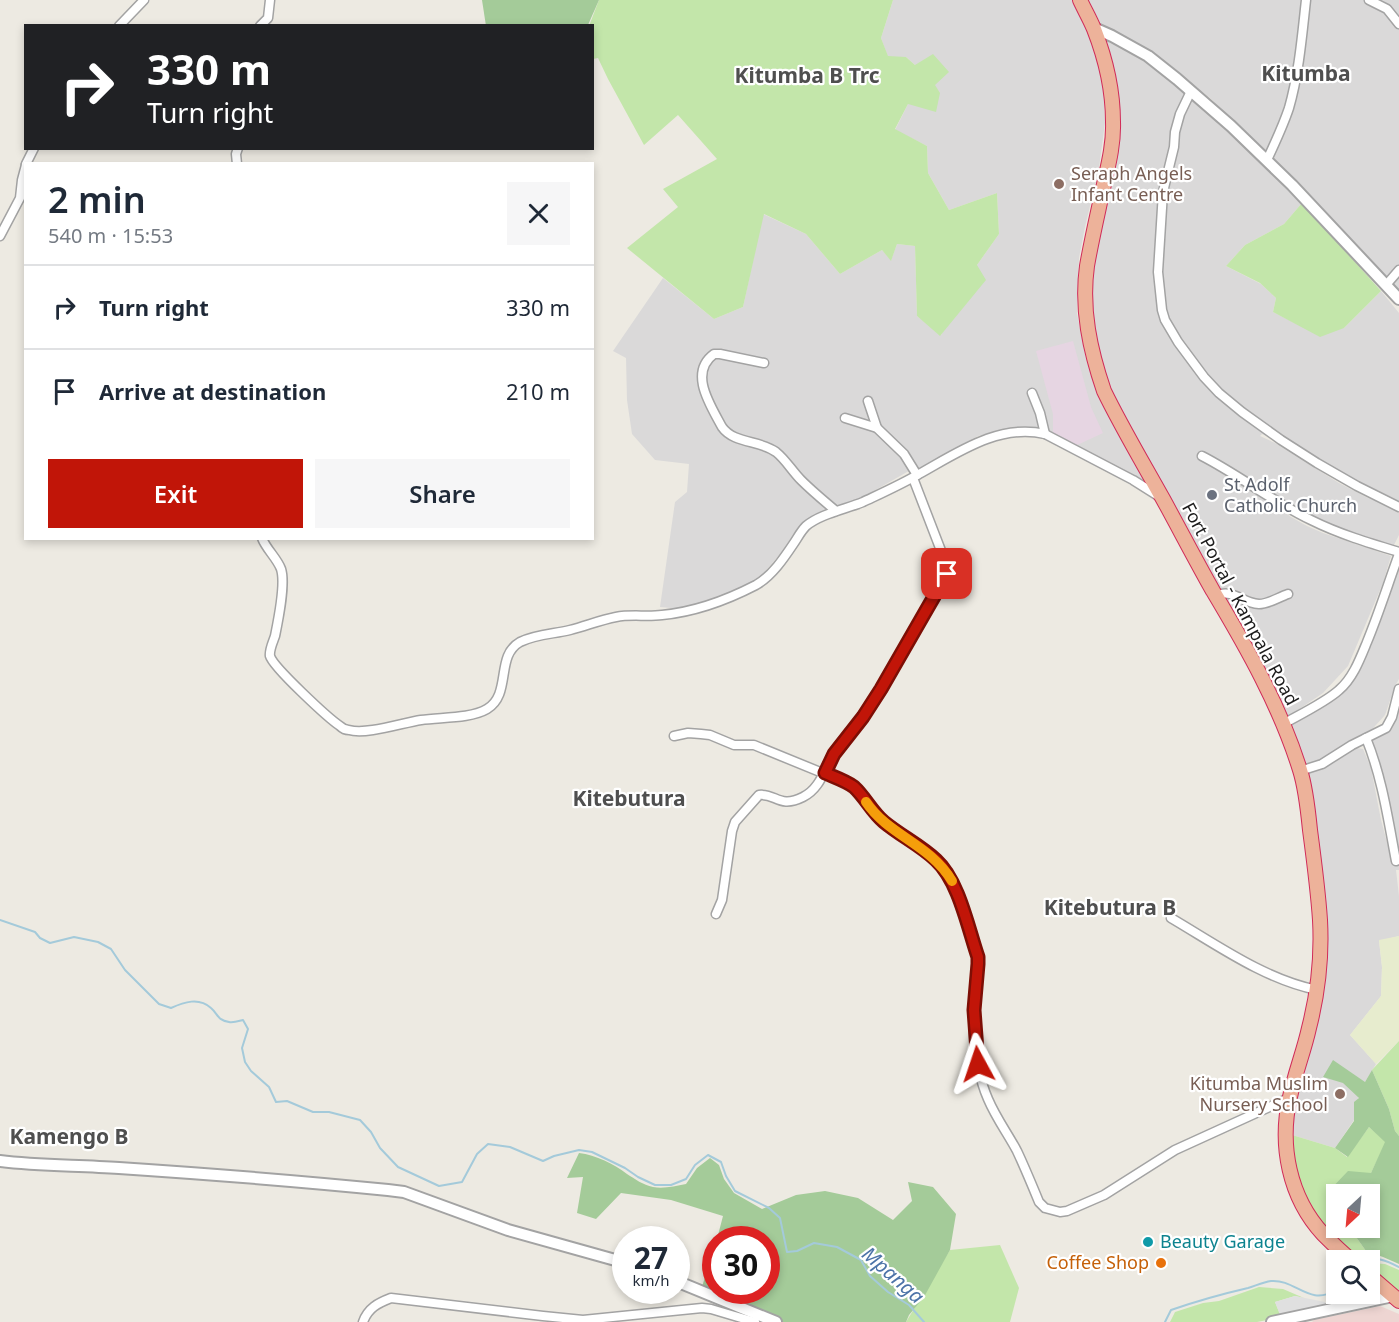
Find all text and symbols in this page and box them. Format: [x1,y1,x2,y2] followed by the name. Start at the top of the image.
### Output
[147,40,271,97] text: 330 m
[48,48,126,126] icon: right
[1261,59,1351,87] district label: Kitumba
[734,61,880,89] district label: Kitumba B Trc
[147,94,273,131] text: Turn right
[1071,161,1192,206] place label: Seraph Angels Infant Centre
[48,175,146,224] text: 2 min
[1052,177,1066,191] marker: Seraph Angels Infant Centre
[507,182,570,245] button: close
[48,222,173,249] text: 540 m · 15:53
[48,291,81,324] icon: right
[99,292,209,322] text: Turn right
[506,292,570,322] text: 330 m
[48,375,81,408] icon: arrive
[99,376,326,406] text: Arrive at destination
[506,376,570,406] text: 210 m
[48,459,303,528] button: Exit
[315,459,570,528] button: Share
[1224,472,1357,517] place label: St Adolf Catholic Church
[1205,488,1219,502] marker: St Adolf Catholic Church
[1177,498,1305,709] street label: Fort Portal - Kampala Road
[921,548,972,599] pin
[930,557,963,590] icon: arrive
[572,784,686,812] district label: Kitebutura
[1044,893,1176,921] district label: Kitebutura B
[946,1032,1010,1096] position arrow
[1190,1071,1328,1116] place label: Kitumba Muslim Nursery School
[1333,1087,1347,1101] marker: Kitumba Muslim Nursery School
[9,1122,129,1150] district label: Kamengo B
[1326,1184,1380,1238] north arrow
[1326,1184,1380,1304] map controls
[702,1226,780,1304] speed limit sign: 30
[1160,1229,1285,1253] place label: Beauty Garage
[1141,1235,1155,1249] marker: Beauty Garage
[634,1237,668,1278] text: 27
[856,1240,930,1309] water label: Mpanga
[1046,1250,1149,1274] place label: Coffee Shop
[1326,1250,1380,1304] button: search
[1154,1256,1168,1270] marker: Coffee Shop
[633,1270,669,1290] text: km/h

